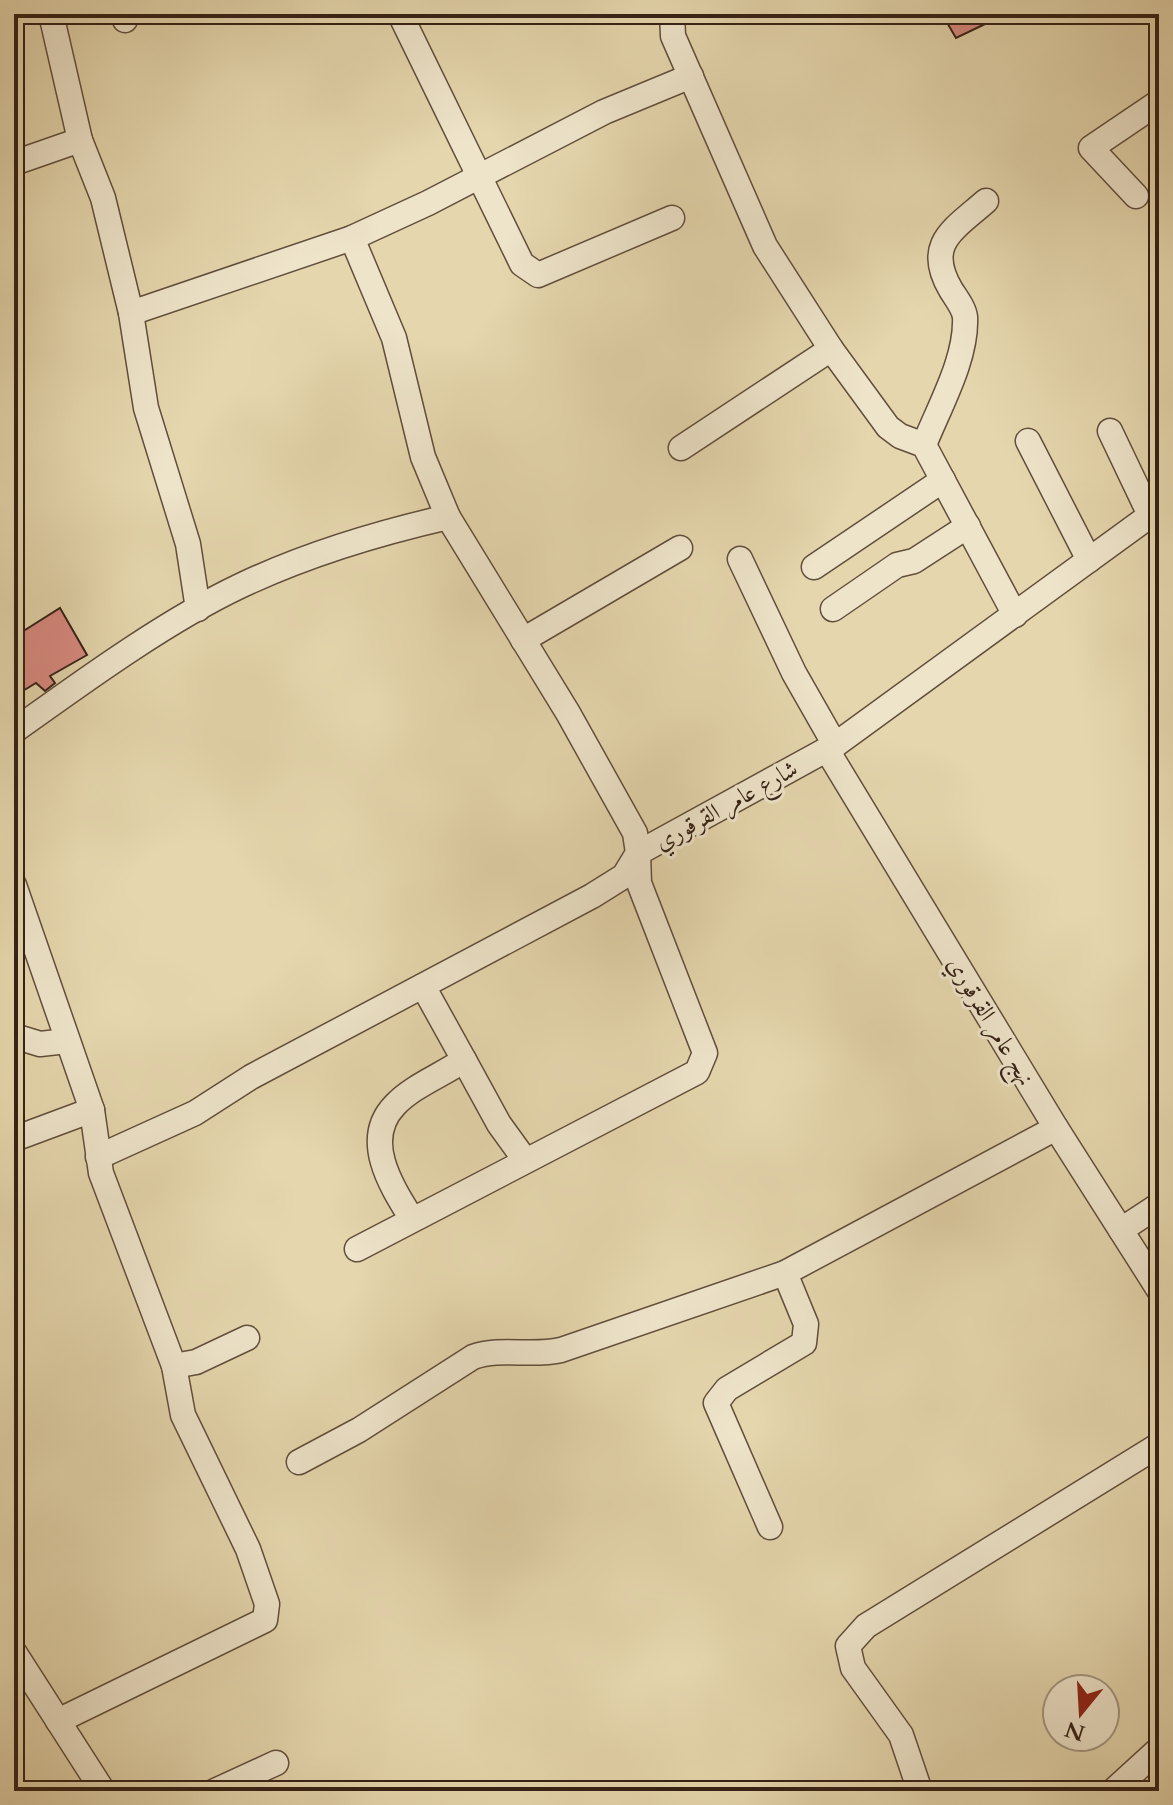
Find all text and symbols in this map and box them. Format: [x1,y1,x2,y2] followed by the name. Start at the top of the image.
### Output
[649,752,805,861] street label: شارع عامر القرقوري
[936,950,1042,1094] street label: نهج عامر القرقوري
[1041,1673,1121,1753] north arrow
[1061,1714,1089,1748] text: N

